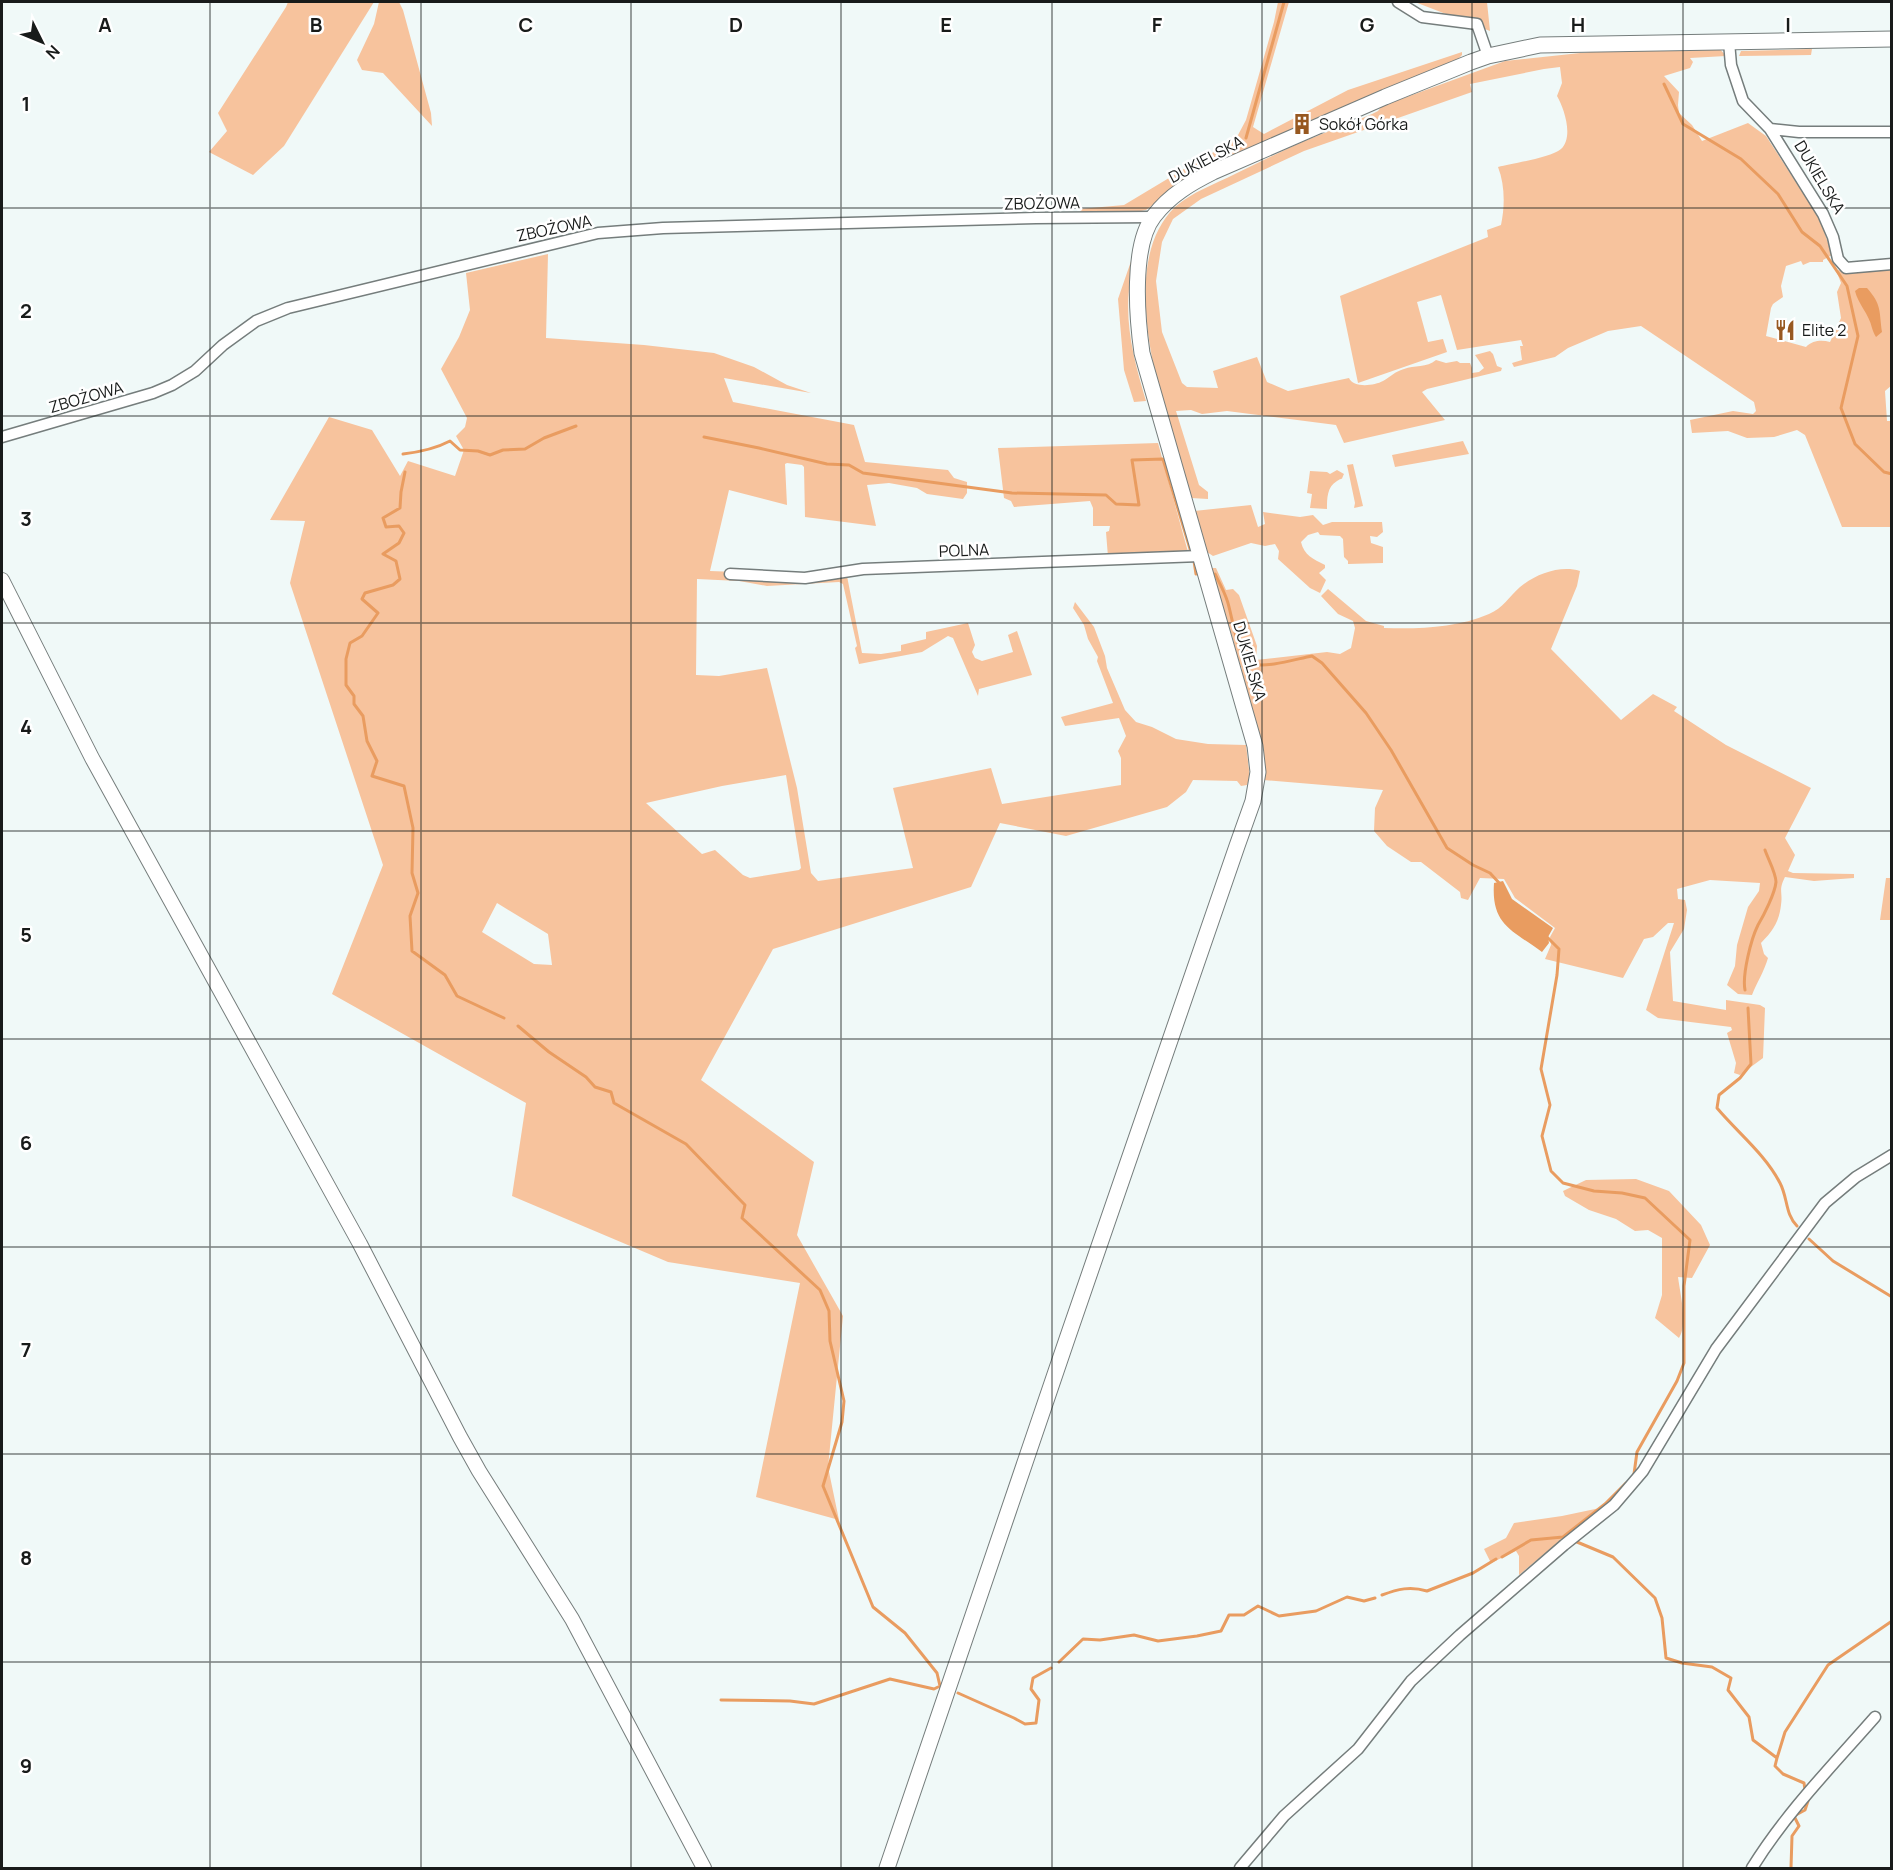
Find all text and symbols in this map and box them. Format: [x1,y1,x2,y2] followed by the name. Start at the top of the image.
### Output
[98,11,112,38] text: A
[310,11,323,38] text: B
[519,11,533,38] text: C
[729,11,743,38] text: D
[940,11,952,38] text: E
[1152,11,1163,38] text: F
[1360,11,1375,38] text: G
[1571,11,1585,38] text: H
[1785,11,1791,38] text: I
[12,12,72,72] north arrow
[41,41,65,64] text: N
[22,90,30,117] text: 1
[1290,112,1314,136] building icon: Sokół Górka
[1319,113,1408,135] place label: Sokół Górka
[1165,130,1247,188] street label: DUKIELSKA
[1789,136,1851,218] street label: DUKIELSKA
[1004,191,1080,215] street label: ZBOŻOWA
[514,209,594,247] street label: ZBOŻOWA
[20,297,32,324] text: 2
[1773,318,1797,342] restaurant icon: Elite 2
[1802,319,1846,341] place label: Elite 2
[46,376,126,418] street label: ZBOŻOWA
[20,505,32,532] text: 3
[938,538,990,562] street label: POLNA
[1228,619,1272,703] street label: DUKIELSKA
[20,713,32,740] text: 4
[20,921,32,948] text: 5
[20,1129,32,1156] text: 6
[21,1336,31,1363] text: 7
[20,1544,32,1571] text: 8
[20,1752,32,1779] text: 9

